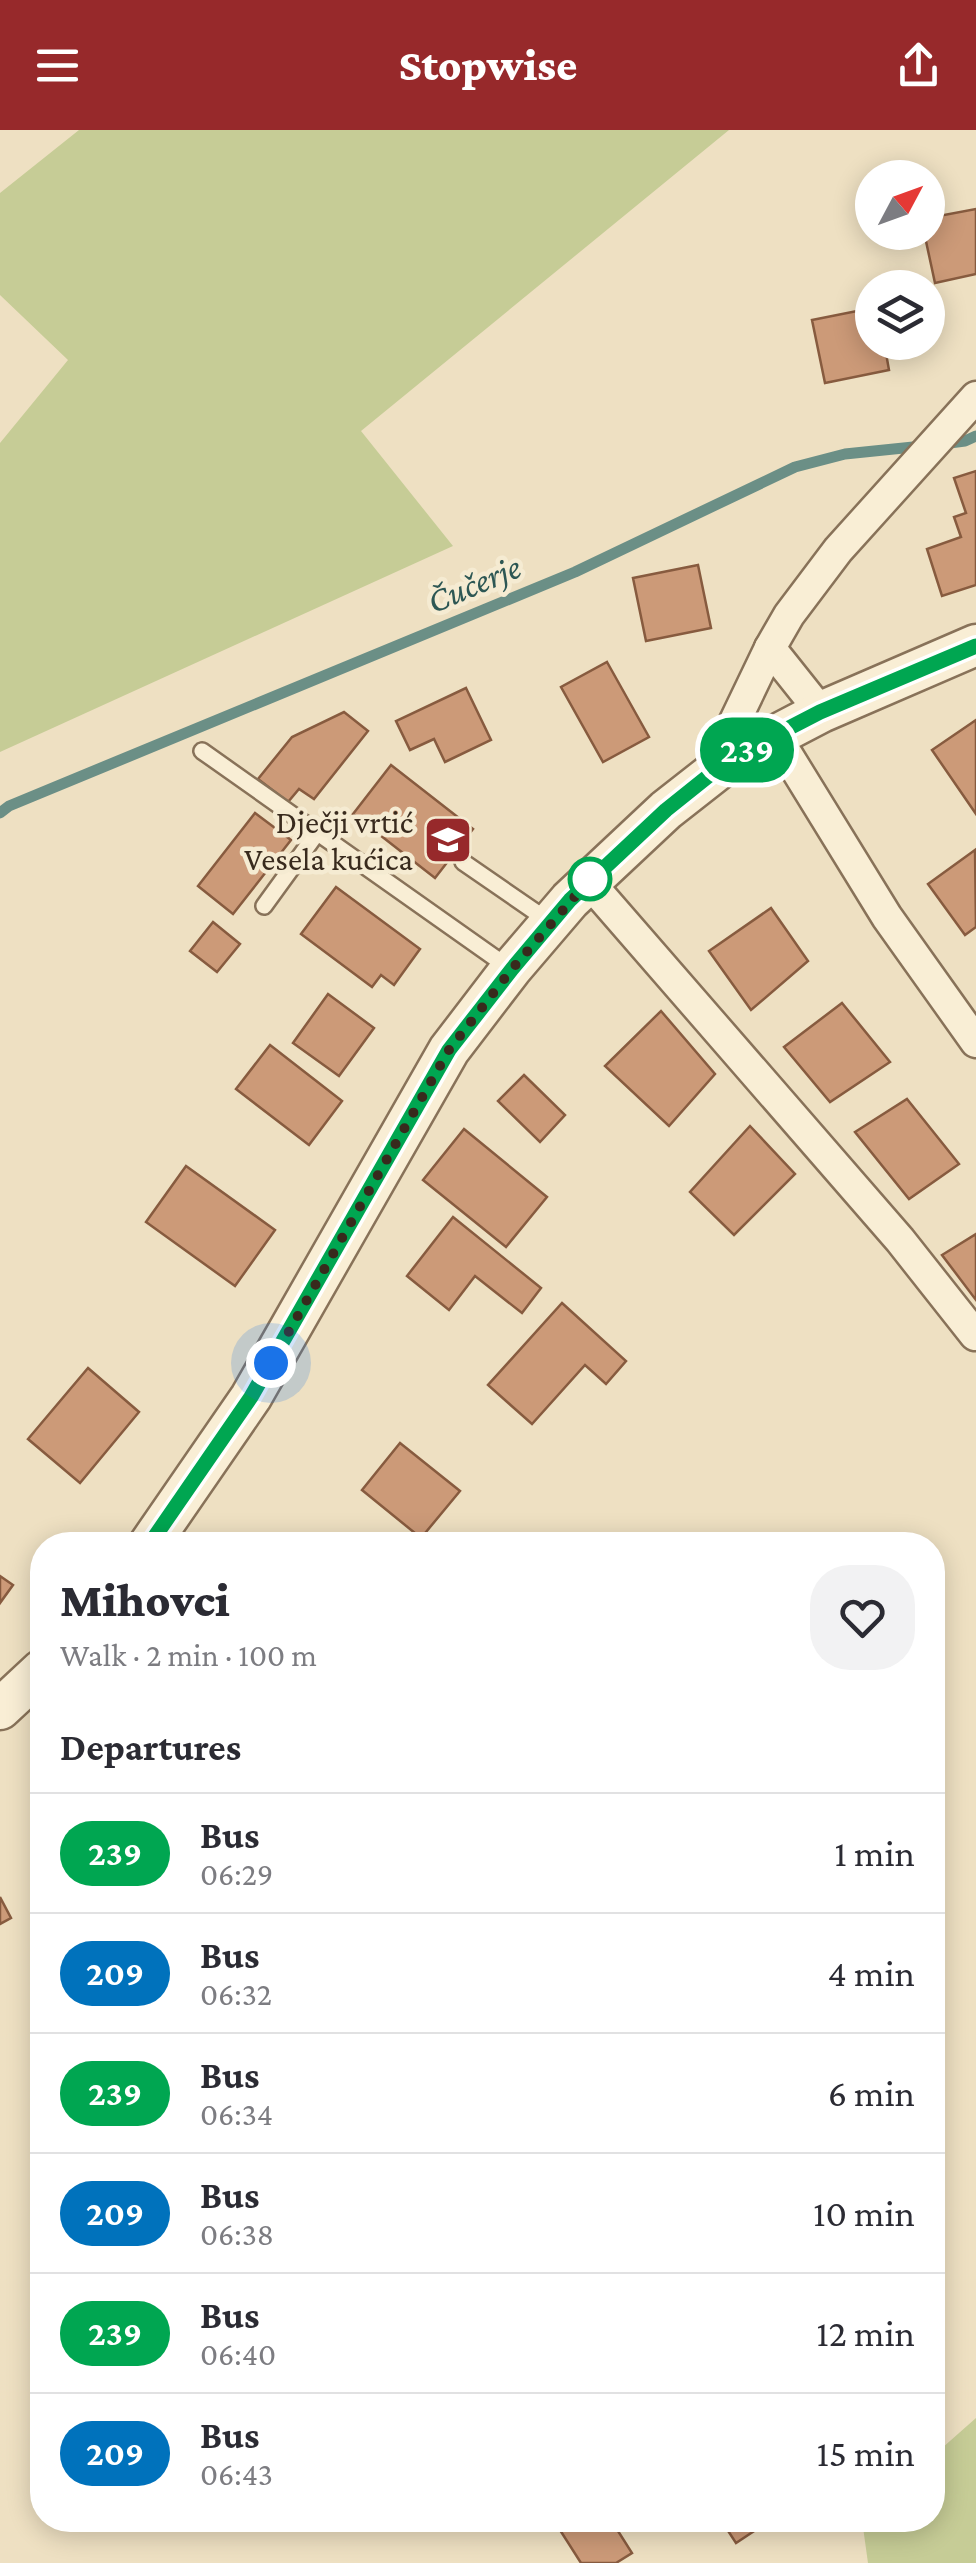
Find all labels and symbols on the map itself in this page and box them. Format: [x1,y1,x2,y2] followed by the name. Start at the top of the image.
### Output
[855,160,945,250] north arrow
[421,547,527,621] water label: Čučerje
[690,718,804,782] line badge: 239
[244,804,414,877] place label: Dječji vrtić Vesela kućica
[422,814,474,866] school or university icon: Dječji vrtić Vesela kućica
[569,858,611,900] unlabelled marker
[246,1338,296,1388] your location

